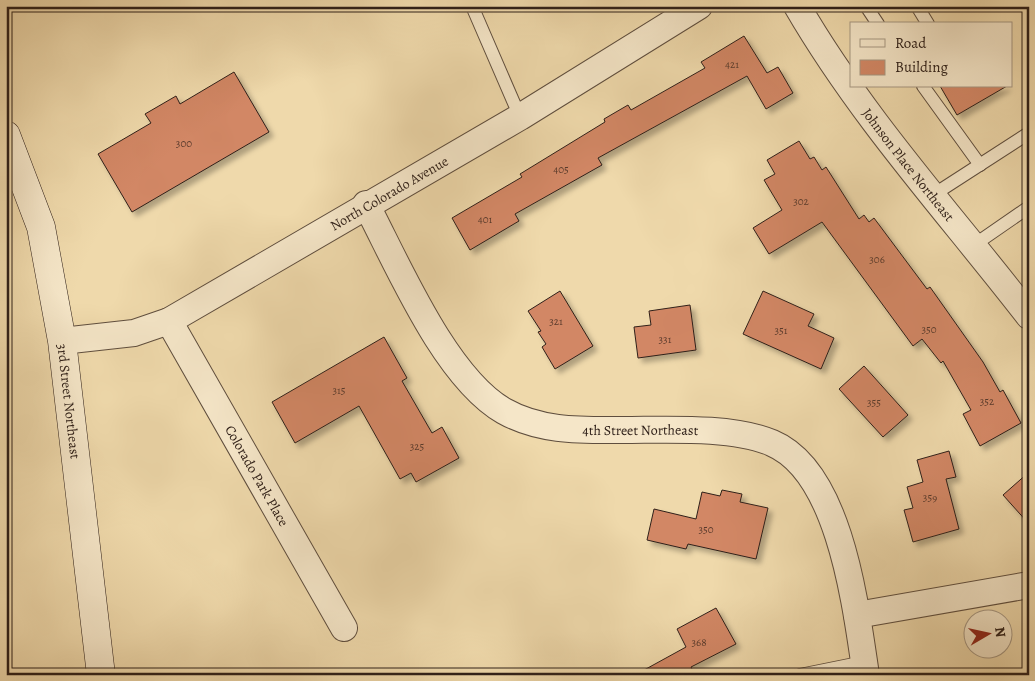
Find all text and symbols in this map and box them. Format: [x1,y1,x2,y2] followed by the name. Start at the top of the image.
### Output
[850,22,1012,88] legend
[895,33,927,53] text: Road
[725,57,739,72] house number: 421
[895,57,948,77] text: Building
[858,104,959,226] street label: Johnson Place Northeast
[176,136,192,151] house number: 300
[327,152,452,235] street label: North Colorado Avenue
[553,162,569,177] house number: 405
[793,194,809,209] house number: 302
[478,212,493,227] house number: 401
[869,252,885,267] house number: 306
[549,314,563,329] house number: 321
[921,322,937,337] house number: 350
[774,323,788,338] house number: 351
[659,332,672,347] house number: 331
[52,343,85,460] street label: 3rd Street Northeast
[332,383,346,398] house number: 315
[980,394,994,409] house number: 352
[867,395,881,410] house number: 355
[582,421,699,440] street label: 4th Street Northeast
[220,422,293,530] street label: Colorado Park Place
[410,439,425,454] house number: 325
[923,490,937,505] house number: 359
[698,522,714,537] house number: 350
[962,608,1012,658] north arrow
[990,626,1011,639] text: N
[692,635,707,650] house number: 368

